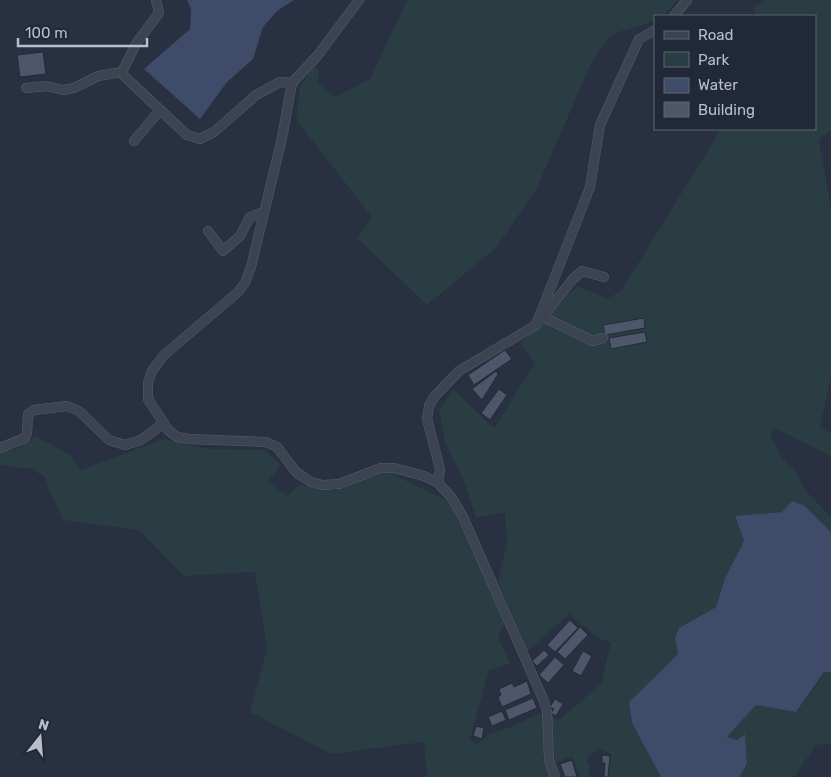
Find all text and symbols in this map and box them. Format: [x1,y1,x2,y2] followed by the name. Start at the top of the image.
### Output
[18,15,146,47] scale bar
[654,15,816,130] legend
[25,24,67,42] text: 100 m
[698,26,734,44] text: Road
[698,51,729,69] text: Park
[698,76,738,94] text: Water
[698,101,755,119] text: Building
[15,712,65,762] north arrow
[36,715,51,735] text: N

